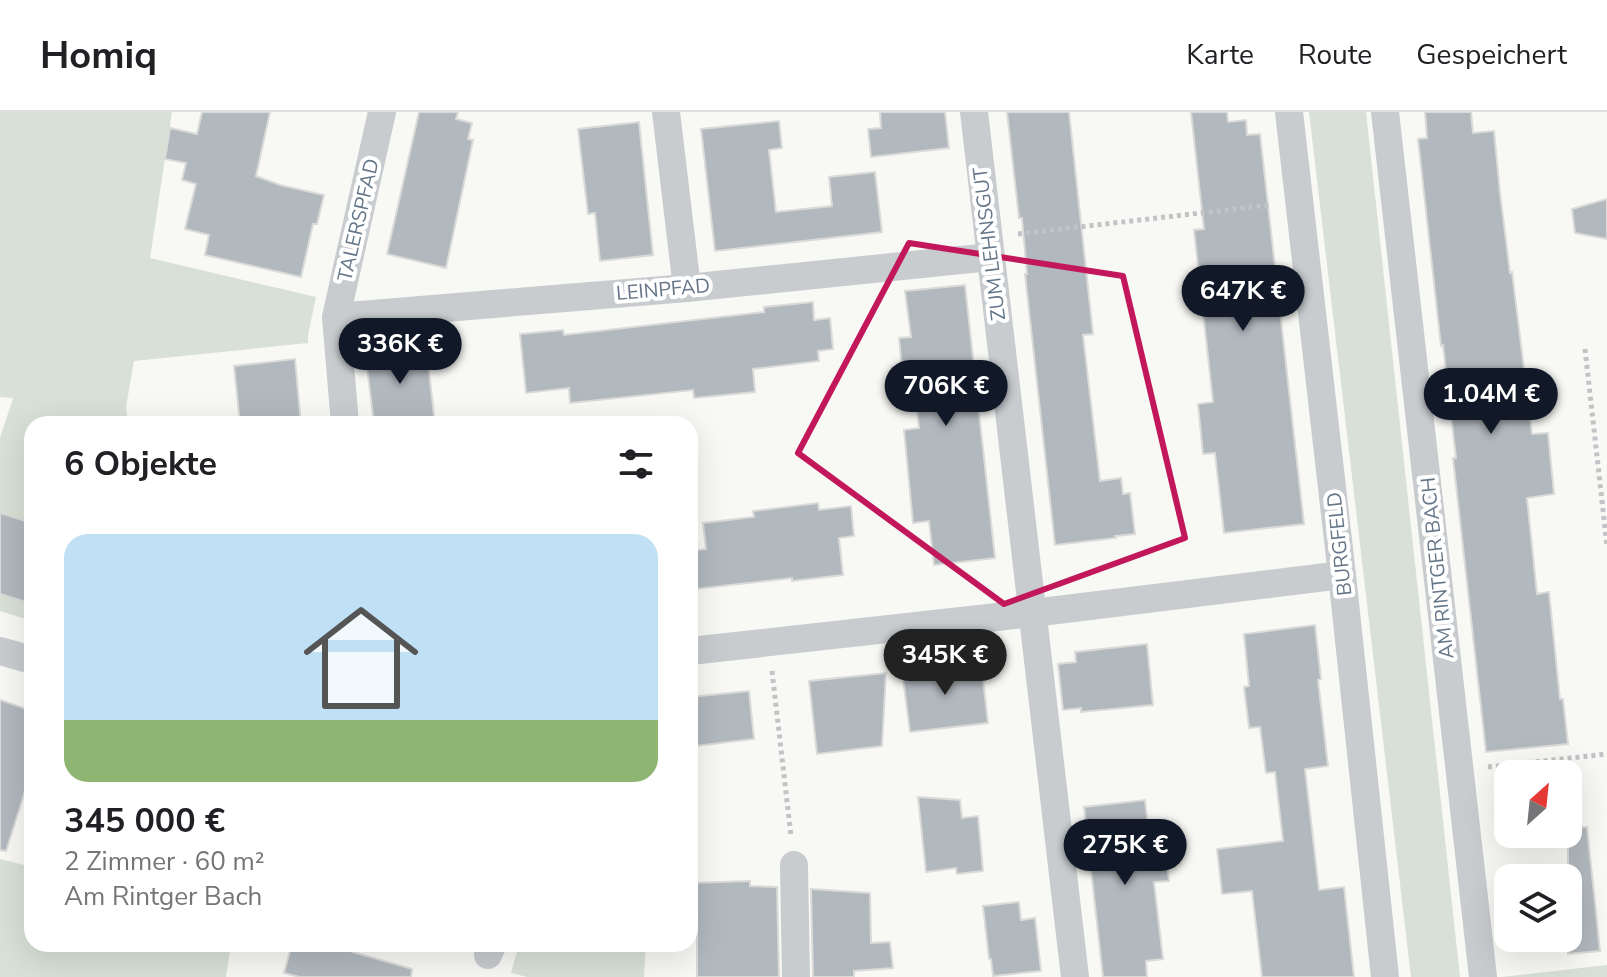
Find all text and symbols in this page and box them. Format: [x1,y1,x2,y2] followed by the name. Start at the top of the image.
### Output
[40,30,157,81] text: Homiq
[1186,36,1254,74] text: Karte
[1298,36,1372,74] text: Route
[1416,36,1567,74] text: Gespeichert
[331,156,386,284] street label: TALERSPFAD
[967,166,1012,322] street label: ZUM LEHNSGUT
[1178,265,1308,333] pin: 647K €
[615,272,711,307] street label: LEINPFAD
[1200,273,1286,308] text: 647K €
[335,318,465,386] pin: 336K €
[357,326,443,361] text: 336K €
[881,360,1011,428] pin: 706K €
[903,368,989,403] text: 706K €
[1417,368,1565,436] pin: 1.04M €
[1442,376,1540,411] text: 1.04M €
[64,441,217,487] text: 6 Objekte
[614,442,658,486] icon: filters
[1415,476,1460,660] street label: AM RINTGER BACH
[1321,491,1358,597] street label: BURGFELD
[289,586,433,730] icon: home
[880,629,1010,697] pin: 345K €
[902,637,988,672] text: 345K €
[1494,760,1582,848] north arrow
[1494,760,1582,952] map controls
[64,798,225,844] text: 345 000 €
[1060,819,1190,887] pin: 275K €
[1082,827,1168,862] text: 275K €
[64,844,265,879] text: 2 Zimmer · 60 m²
[1494,864,1582,952] button: layers
[64,879,262,914] text: Am Rintger Bach

